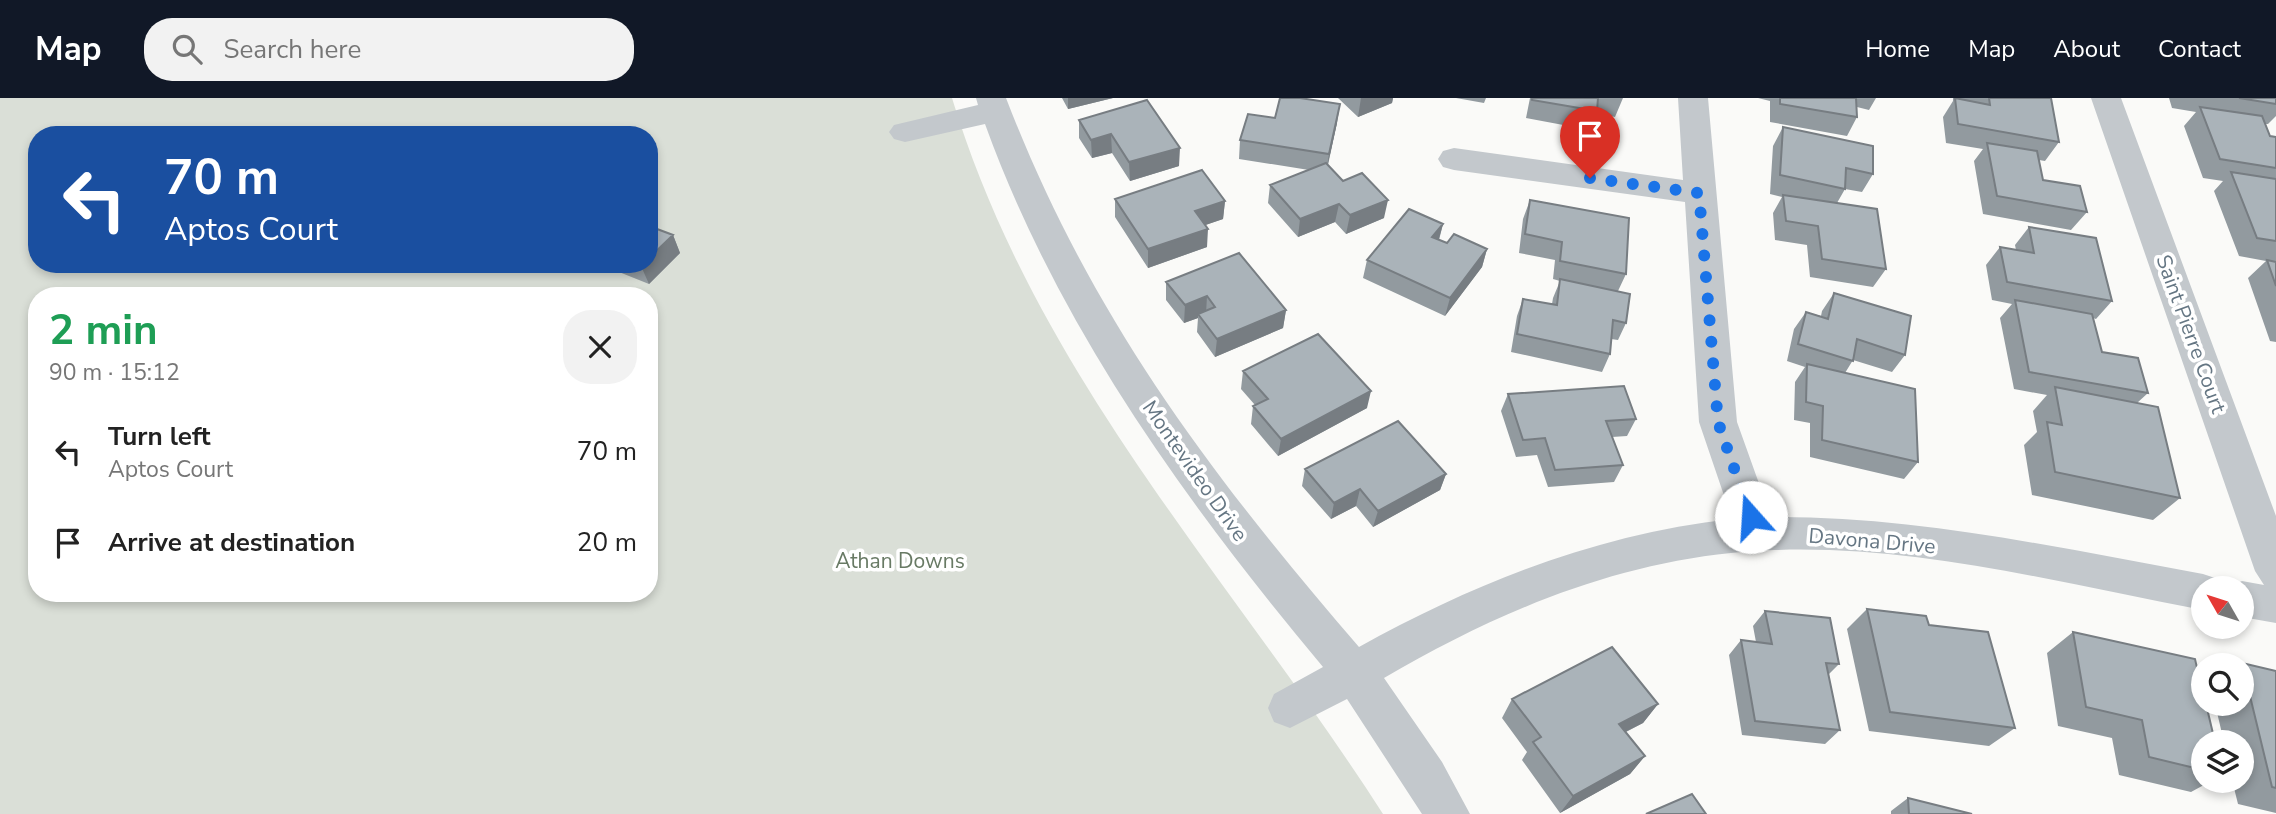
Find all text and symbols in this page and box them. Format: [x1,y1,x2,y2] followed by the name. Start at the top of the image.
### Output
[144,18,634,81] search box
[35,27,102,72] text: Map
[168,30,206,68] icon: search
[224,32,361,67] text: Search here
[1865,33,1930,65] text: Home
[1968,33,2015,65] text: Map
[2053,33,2120,65] text: About
[2158,33,2241,65] text: Contact
[1560,106,1620,178] pin
[1571,117,1609,155] icon: arrive
[164,144,279,211] text: 70 m
[49,154,140,245] icon: left
[164,208,338,251] text: Aptos Court
[2149,251,2233,418] street label: Saint Pierre Court
[49,302,158,359] text: 2 min
[563,310,637,384] button: close
[49,357,180,388] text: 90 m · 15:12
[1136,395,1254,547] street label: Montevideo Drive
[108,419,211,454] text: Turn left
[49,433,87,471] icon: left
[577,434,637,469] text: 70 m
[108,454,233,485] text: Aptos Court
[1714,480,1788,554] position arrow
[1807,522,1937,560] street label: Davona Drive
[49,524,87,562] icon: arrive
[108,525,355,560] text: Arrive at destination
[577,525,637,560] text: 20 m
[835,547,965,575] park label: Athan Downs
[2191,576,2254,639] north arrow
[2191,576,2254,793] map controls
[2191,653,2254,716] button: search
[2191,730,2254,793] button: layers

